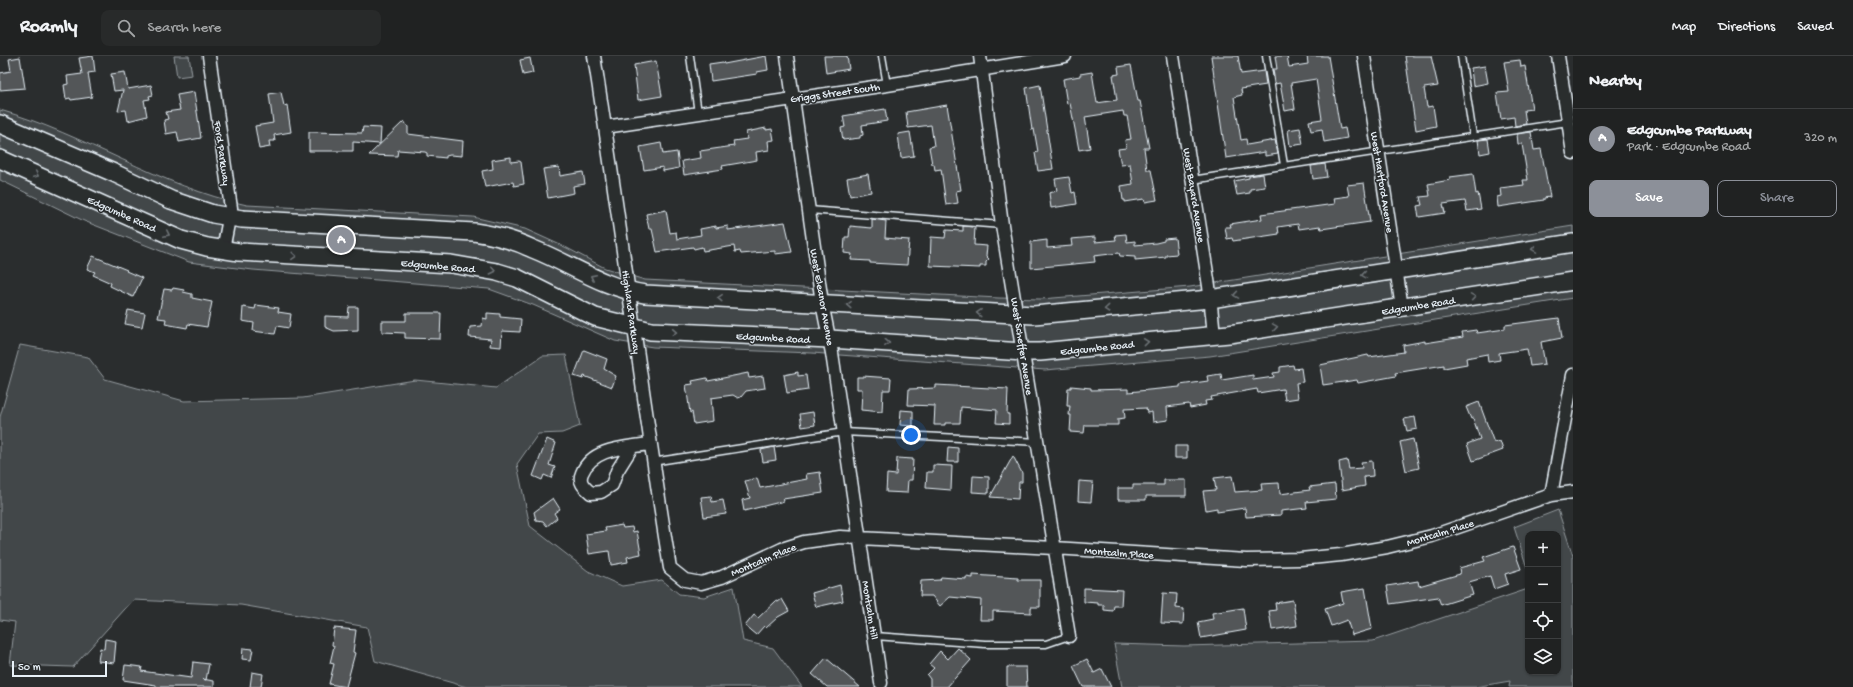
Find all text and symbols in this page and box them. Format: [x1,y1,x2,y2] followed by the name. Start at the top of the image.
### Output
[101,10,381,46] search box
[20,16,77,39] text: Roamly
[115,17,137,39] icon: search
[147,19,221,37] text: Search here
[1672,19,1696,36] text: Map
[1718,19,1775,36] text: Directions
[1797,19,1833,36] text: Saved
[1589,72,1642,92] text: Nearby
[790,82,881,106] street label: Griggs Street South
[210,119,232,187] street label: Ford Parkway
[1627,122,1752,140] text: Edgcumbe Parkway
[1367,131,1396,234] street label: West Hartford Avenue
[1598,131,1606,146] text: A
[1804,131,1837,146] text: 320 m
[1627,140,1750,155] text: Park · Edgcumbe Road
[1180,147,1206,244] street label: West Bayard Avenue
[31,170,39,178] one-way arrow
[1589,180,1709,217] button: Save
[1717,180,1837,217] button: Share
[85,194,159,236] street label: Edgcumbe Road
[328,225,354,255] pin: A
[163,229,171,237] one-way arrow
[1531,244,1538,253] one-way arrow
[807,248,835,347] street label: West Eleanor Avenue
[291,252,297,261] one-way arrow
[400,258,477,276] street label: Edgcumbe Road
[490,267,497,275] one-way arrow
[618,270,642,356] street label: Highland Parkway
[1361,270,1368,279] one-way arrow
[589,275,597,282] one-way arrow
[1233,290,1239,299] one-way arrow
[1470,293,1476,302] one-way arrow
[717,294,723,302] one-way arrow
[1381,295,1458,319] street label: Edgcumbe Road
[1007,297,1036,396] street label: West Scheffer Avenue
[846,301,852,310] one-way arrow
[1104,304,1110,313] one-way arrow
[976,308,982,317] one-way arrow
[1272,323,1279,332] one-way arrow
[671,328,677,336] one-way arrow
[735,331,812,347] street label: Edgcumbe Road
[1143,337,1149,346] one-way arrow
[884,339,890,347] one-way arrow
[1060,339,1136,359] street label: Edgcumbe Road
[901,425,921,445] your location
[1405,518,1476,550] street label: Montcalm Place
[1525,531,1561,675] map controls
[1525,531,1561,567] button: +
[729,542,799,580] street label: Montcalm Place
[1084,546,1154,562] street label: Montcalm Place
[1525,567,1561,603] button: −
[858,580,880,641] street label: Montcalm Hill
[1525,603,1561,639] button: locate
[1525,639,1561,675] button: layers
[12,659,107,678] scale bar
[18,662,40,674] text: 50 m

